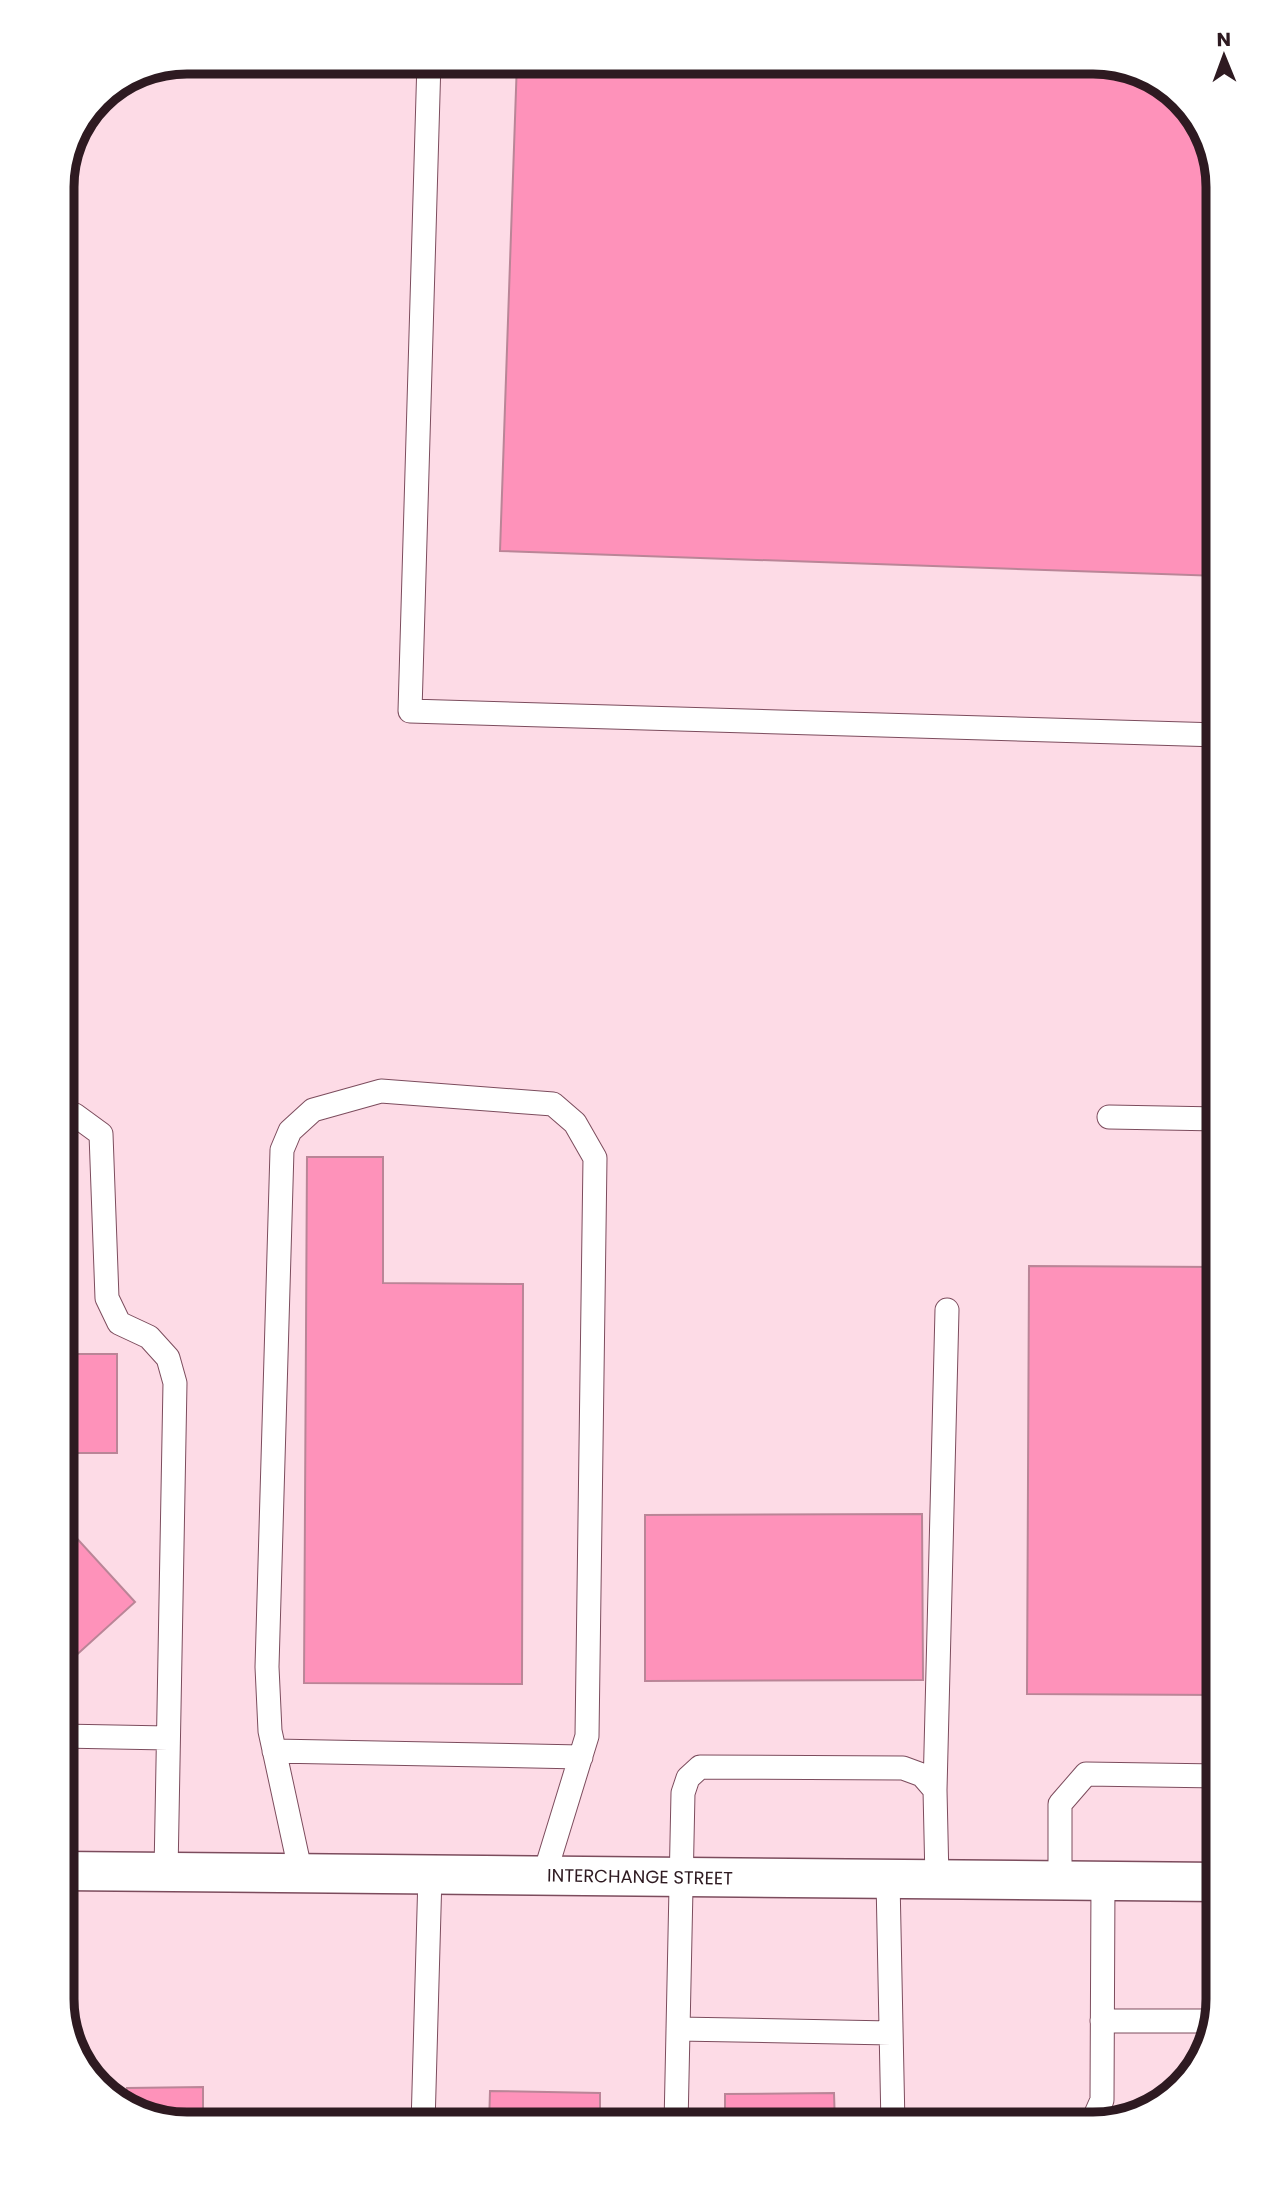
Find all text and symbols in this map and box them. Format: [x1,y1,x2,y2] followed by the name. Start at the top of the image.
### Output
[1189,21,1259,91] north arrow
[1216,26,1231,53] text: N
[547,1862,733,1891] street label: INTERCHANGE STREET

